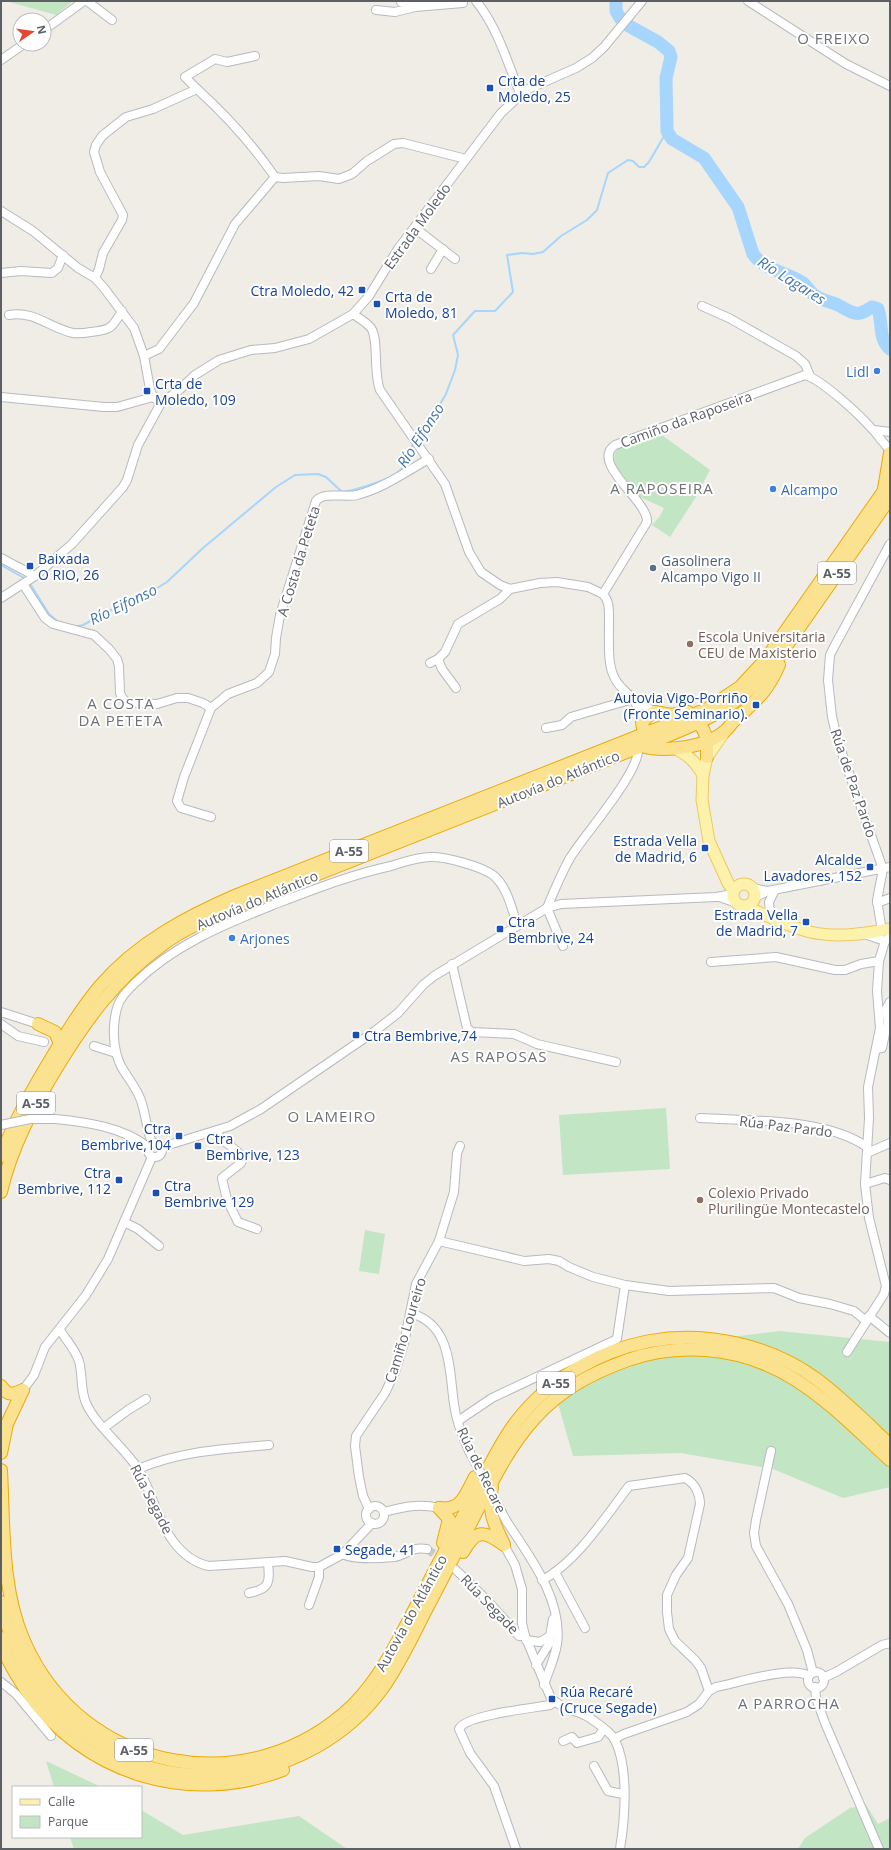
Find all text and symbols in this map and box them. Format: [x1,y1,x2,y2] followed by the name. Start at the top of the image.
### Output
[12,12,52,52] north arrow
[34,24,51,36] text: N
[797,28,871,48] district label: O FREIXO
[498,71,571,106] place label: Crta de Moledo, 25
[485,83,495,93] marker: Crta de Moledo, 25
[379,179,455,273] street label: Estrada Moledo
[754,251,830,309] water label: Río Lagares
[250,281,354,300] place label: Ctra Moledo, 42
[357,285,367,295] marker: Ctra Moledo, 42
[385,287,458,322] place label: Crta de Moledo, 81
[372,299,382,309] marker: Crta de Moledo, 81
[846,362,869,381] place label: Lidl
[872,366,882,376] marker: Lidl
[155,374,236,409] place label: Crta de Moledo, 109
[142,386,152,396] marker: Crta de Moledo, 109
[618,386,754,452] street label: Camiño da Raposeira
[392,399,448,471] water label: Río Eifonso
[610,478,714,498] district label: A RAPOSEIRA
[781,480,838,499] place label: Alcampo
[768,484,778,494] marker: Alcampo
[272,503,324,619] street label: A Costa da Peteta
[38,549,99,584] place label: Baixada O RIO, 26
[661,551,761,586] place label: Gasolinera Alcampo Vigo II
[25,561,35,571] marker: Baixada O RIO, 26
[818,562,856,584] road number: A-55
[648,563,658,573] marker: Gasolinera Alcampo Vigo II
[86,579,160,629] water label: Río Eifonso
[698,627,825,662] place label: Escola Universitaria CEU de Maxisterio
[685,639,695,649] marker: Escola Universitaria CEU de Maxisterio
[614,688,748,723] place label: Autovia Vigo-Porriño (Fronte Seminario).
[79,693,163,730] district label: A COSTA DA PETETA
[751,700,761,710] marker: Autovia Vigo-Porriño (Fronte Seminario).
[826,726,882,840] street label: Rúa de Paz Pardo
[494,746,622,812] street label: Autovía do Atlántico
[613,831,697,866] place label: Estrada Vella de Madrid, 6
[330,840,368,862] road number: A-55
[700,843,710,853] marker: Estrada Vella de Madrid, 6
[764,850,862,885] place label: Alcalde Lavadores, 152
[865,862,875,872] marker: Alcalde Lavadores, 152
[193,866,321,934] street label: Autovía do Atlántico
[714,905,798,940] place label: Estrada Vella de Madrid, 7
[508,912,594,947] place label: Ctra Bembrive, 24
[801,917,811,927] marker: Estrada Vella de Madrid, 7
[495,924,505,934] marker: Ctra Bembrive, 24
[240,929,290,948] place label: Arjones
[227,933,237,943] marker: Arjones
[364,1026,477,1045] place label: Ctra Bembrive,74
[351,1030,361,1040] marker: Ctra Bembrive,74
[451,1046,547,1066] district label: AS RAPOSAS
[17,1092,55,1114] road number: A-55
[288,1106,376,1126] district label: O LAMEIRO
[738,1111,834,1141] street label: Rúa Paz Pardo
[81,1119,171,1154] place label: Ctra Bembrive,104
[206,1129,300,1164] place label: Ctra Bembrive, 123
[174,1131,184,1141] marker: Ctra Bembrive,104
[193,1141,203,1151] marker: Ctra Bembrive, 123
[17,1163,111,1198] place label: Ctra Bembrive, 112
[114,1175,124,1185] marker: Ctra Bembrive, 112
[164,1176,254,1211] place label: Ctra Bembrive 129
[708,1183,870,1218] place label: Colexio Privado Plurilingüe Montecastelo
[151,1188,161,1198] marker: Ctra Bembrive 129
[695,1195,705,1205] marker: Colexio Privado Plurilingüe Montecastelo
[380,1275,430,1385] street label: Camiño Loureiro
[537,1372,575,1394] road number: A-55
[453,1424,511,1516] street label: Rúa de Recare
[126,1461,178,1537] street label: Rúa Segade
[345,1540,416,1559] place label: Segade, 41
[332,1544,342,1554] marker: Segade, 41
[371,1551,451,1675] street label: Autovía do Atlántico
[457,1570,523,1638] street label: Rúa Segade
[560,1682,657,1717] place label: Rúa Recaré (Cruce Segade)
[738,1693,840,1713] district label: A PARROCHA
[547,1694,557,1704] marker: Rúa Recaré (Cruce Segade)
[115,1739,153,1761] road number: A-55
[12,1786,142,1838] legend
[48,1793,75,1810] text: Calle
[48,1813,88,1830] text: Parque

